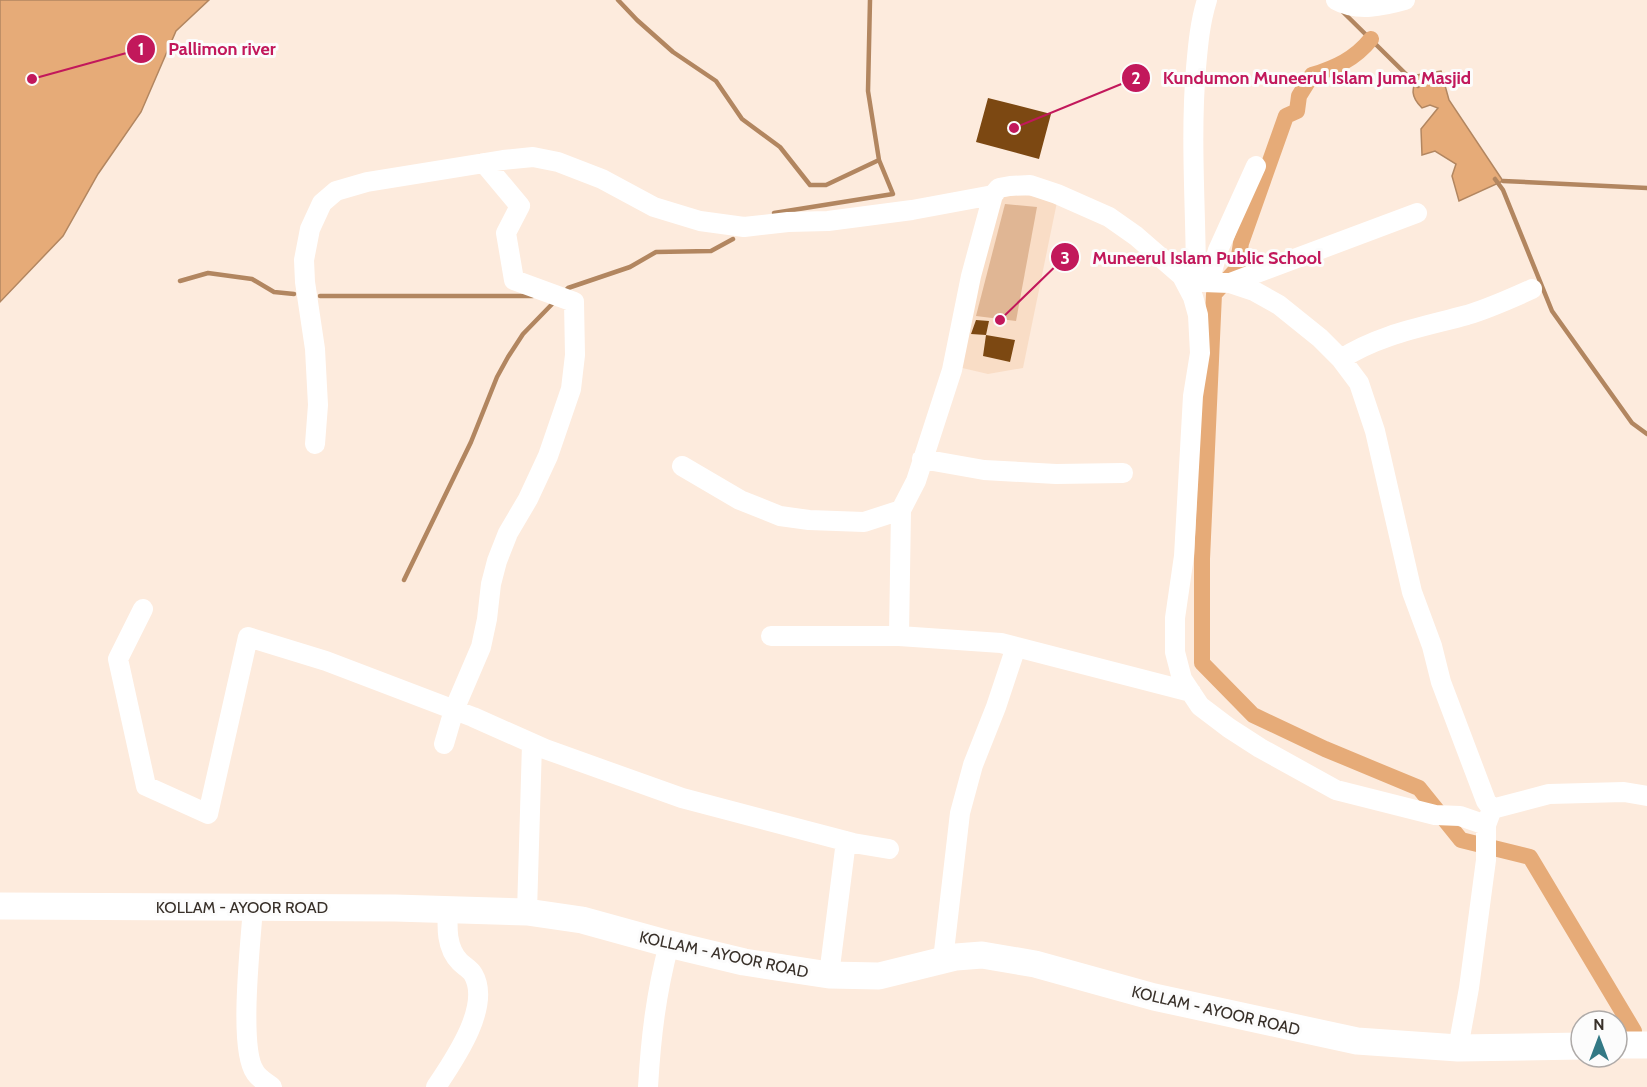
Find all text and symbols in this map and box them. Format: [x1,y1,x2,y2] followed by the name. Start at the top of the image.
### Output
[126,31,288,67] callout: Pallimon river
[138,38,144,60] text: 1
[168,38,276,60] text: Pallimon river
[1121,60,1484,96] callout: Kundumon Muneerul Islam Juma Masjid
[1131,67,1141,89] text: 2
[1163,67,1471,89] text: Kundumon Muneerul Islam Juma Masjid
[1050,239,1333,275] callout: Muneerul Islam Public School
[1060,247,1070,269] text: 3
[1092,247,1322,269] text: Muneerul Islam Public School
[156,898,328,917] street label: KOLLAM - AYOOR ROAD
[638,927,810,982] street label: KOLLAM - AYOOR ROAD
[1130,982,1302,1039] street label: KOLLAM - AYOOR ROAD
[1569,1009,1629,1069] north arrow
[1593,1015,1605,1034] text: N

